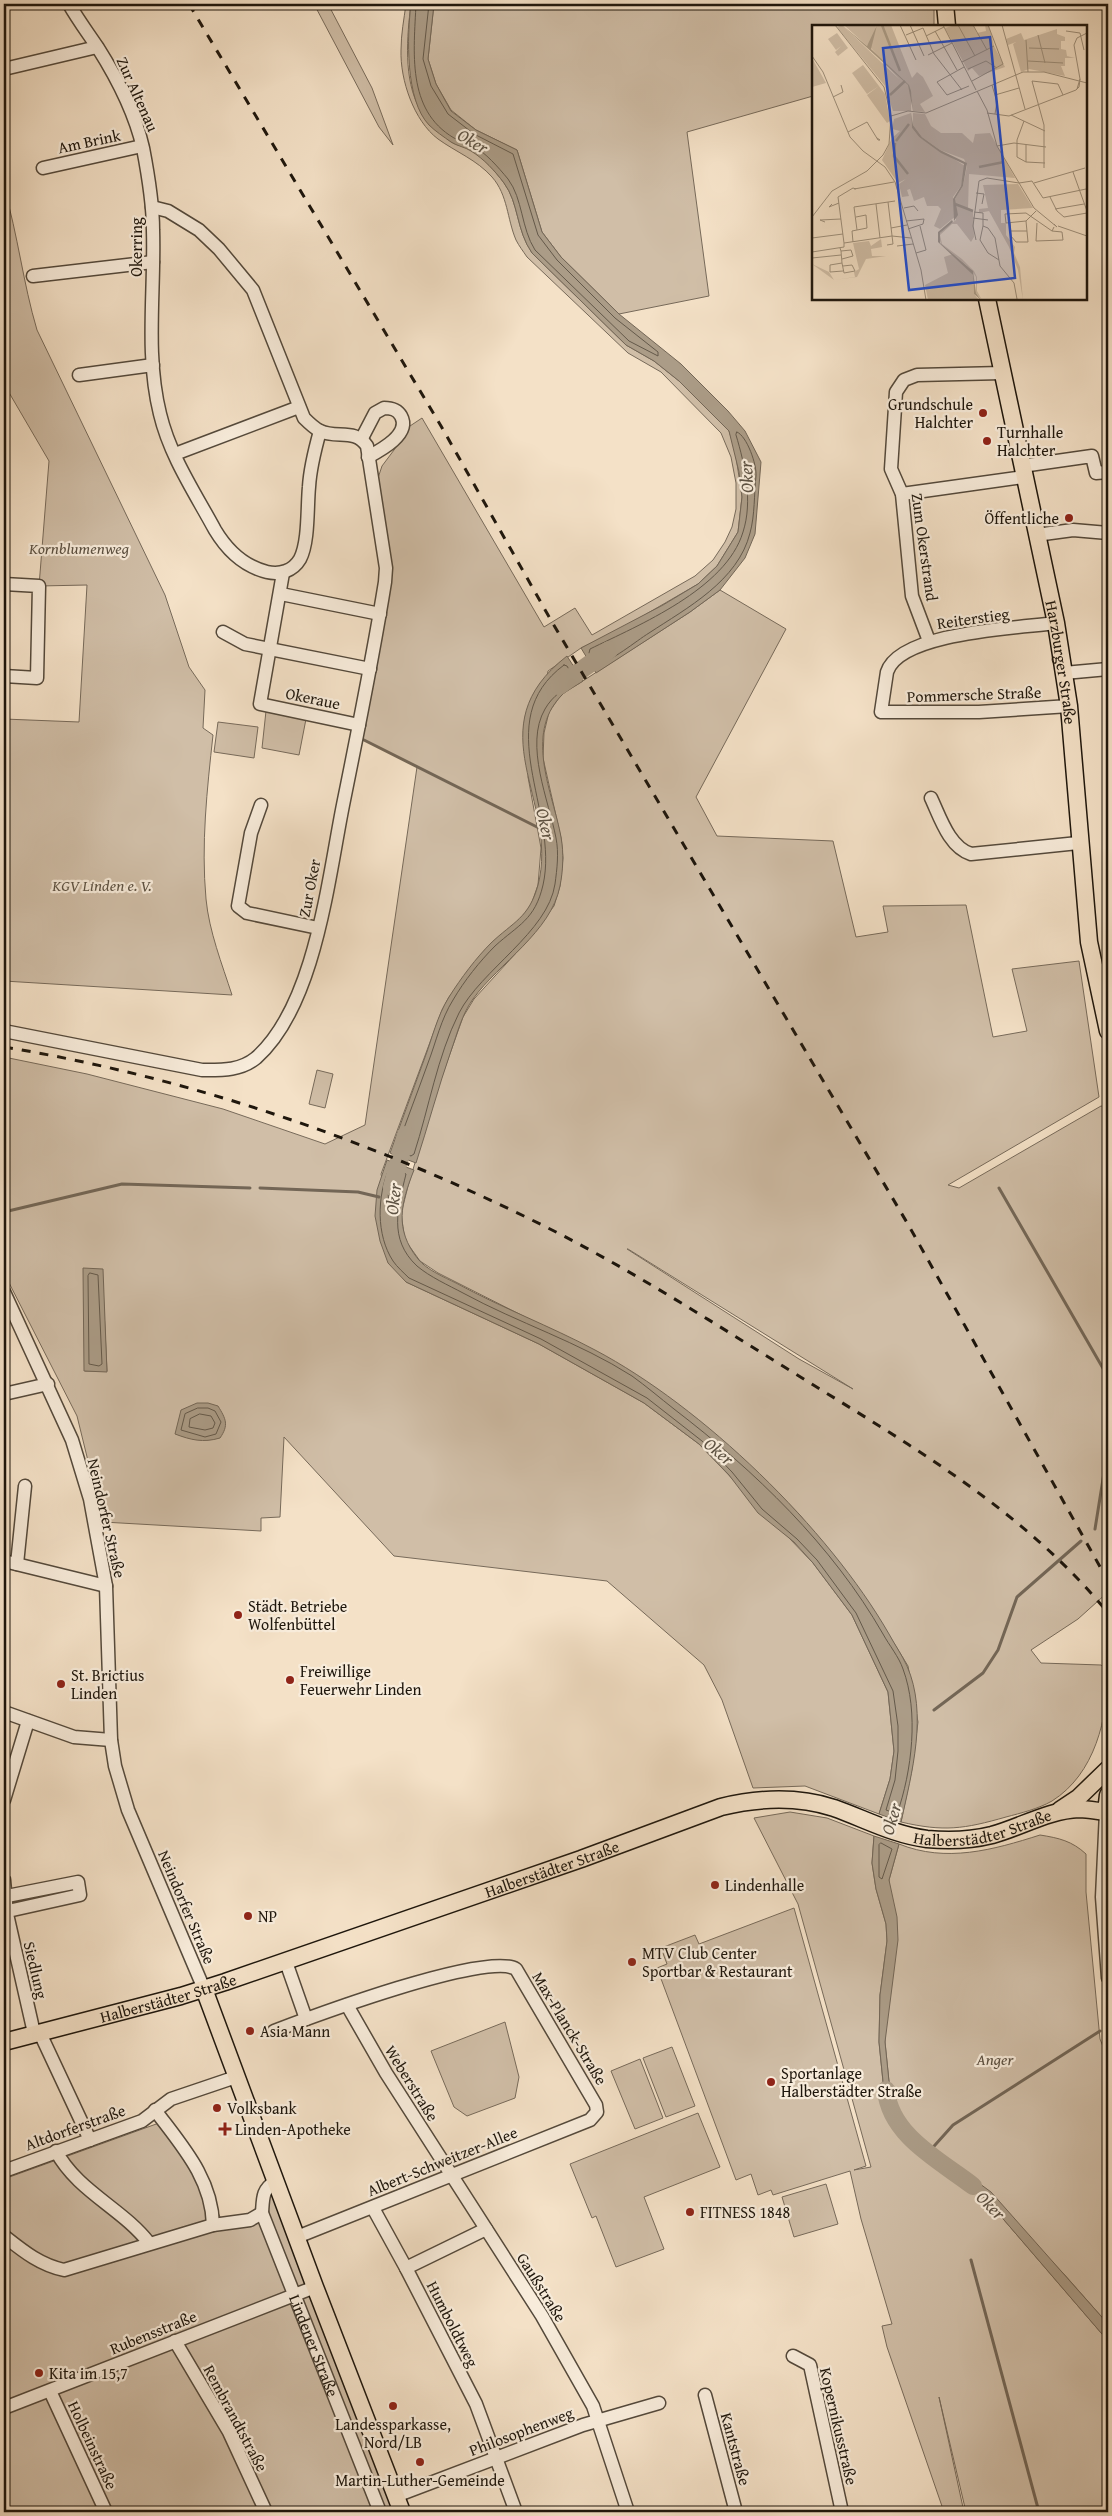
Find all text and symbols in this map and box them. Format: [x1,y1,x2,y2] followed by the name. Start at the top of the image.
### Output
[812,25,1087,300] inset map
[111,53,165,136] street label: Zur Altenau
[452,121,495,161] water label: Oker
[55,122,123,159] street label: Am Brink
[124,217,148,277] street label: Okerring
[888,392,973,434] place label: Grundschule Halchter
[977,407,989,419] marker: Grundschule Halchter
[997,420,1063,462] place label: Turnhalle Halchter
[981,435,993,447] marker: Turnhalle Halchter
[732,459,760,494] water label: Oker
[906,491,945,603] street label: Zum Okerstrand
[985,506,1059,530] place label: Öffentliche
[1063,512,1075,524] marker: Öffentliche
[28,536,130,560] park label: Kornblumenweg
[1039,598,1083,725] street label: Harzburger Straße
[935,601,1011,635] street label: Reiterstieg
[906,680,1042,708] street label: Pommersche Straße
[284,681,342,715] street label: Okeraue
[529,805,563,844] water label: Oker
[292,856,326,919] street label: Zur Oker
[51,873,152,897] park label: KGV Linden e. V.
[378,1180,408,1216] water label: Oker
[698,1430,741,1472] water label: Oker
[82,1456,132,1580] street label: Neindorfer Straße
[248,1594,347,1636] place label: Städt. Betriebe Wolfenbüttel
[232,1609,244,1621] marker: Städt. Betriebe Wolfenbüttel
[300,1659,421,1701] place label: Freiwillige Feuerwehr Linden
[71,1663,144,1705] place label: St. Brictius Linden
[284,1674,296,1686] marker: Freiwillige Feuerwehr Linden
[55,1678,67,1690] marker: St. Brictius Linden
[874,1799,909,1838] water label: Oker
[912,1803,1054,1852] street label: Halberstädter Straße
[481,1834,622,1903] street label: Halberstädter Straße
[152,1846,222,1968] street label: Neindorfer Straße
[725,1873,804,1897] place label: Lindenhalle
[709,1879,721,1891] marker: Lindenhalle
[258,1904,277,1928] place label: NP
[242,1910,254,1922] marker: NP
[18,1939,54,2001] street label: Siedlung
[642,1941,793,1983] place label: MTV Club Center Sportbar & Restaurant
[626,1956,638,1968] marker: MTV Club Center Sportbar & Restaurant
[97,1967,240,2029] street label: Halberstädter Straße
[527,1967,613,2089] street label: Max-Planck-Straße
[260,2019,330,2043] place label: Asia Mann
[244,2025,256,2037] marker: Asia Mann
[379,2040,445,2126] street label: Weberstraße
[976,2047,1014,2071] park label: Anger
[781,2061,922,2103] place label: Sportanlage Halberstädter Straße
[765,2076,777,2088] marker: Sportanlage Halberstädter Straße
[227,2096,297,2120] place label: Volksbank
[21,2098,129,2156] street label: Altdorferstraße
[211,2102,223,2114] marker: Volksbank
[235,2117,351,2141] place label: Linden-Apotheke
[363,2120,521,2202] street label: Albert-Schweitzer-Allee
[219,2123,231,2135] marker: Linden-Apotheke
[970,2184,1013,2227] water label: Oker
[700,2200,791,2224] place label: FITNESS 1848
[684,2206,696,2218] marker: FITNESS 1848
[511,2248,573,2326] street label: Gaußstraße
[421,2277,485,2371] street label: Humboldtweg
[283,2291,345,2400] street label: Lindener Straße
[106,2304,200,2360] street label: Rubensstraße
[198,2360,274,2476] street label: Rembrandtstraße
[49,2361,128,2385] place label: Kita im 15,7
[814,2365,864,2487] street label: Kopernikusstraße
[33,2367,45,2379] marker: Kita im 15,7
[62,2397,124,2493] street label: Holbeinstraße
[387,2400,399,2412] marker: Landessparkasse, Nord/LB
[465,2400,577,2462] street label: Philosophenweg
[715,2410,757,2488] street label: Kantstraße
[335,2412,451,2454] place label: Landessparkasse, Nord/LB
[414,2456,426,2468] marker: Martin-Luther-Gemeinde
[335,2468,505,2492] place label: Martin-Luther-Gemeinde

